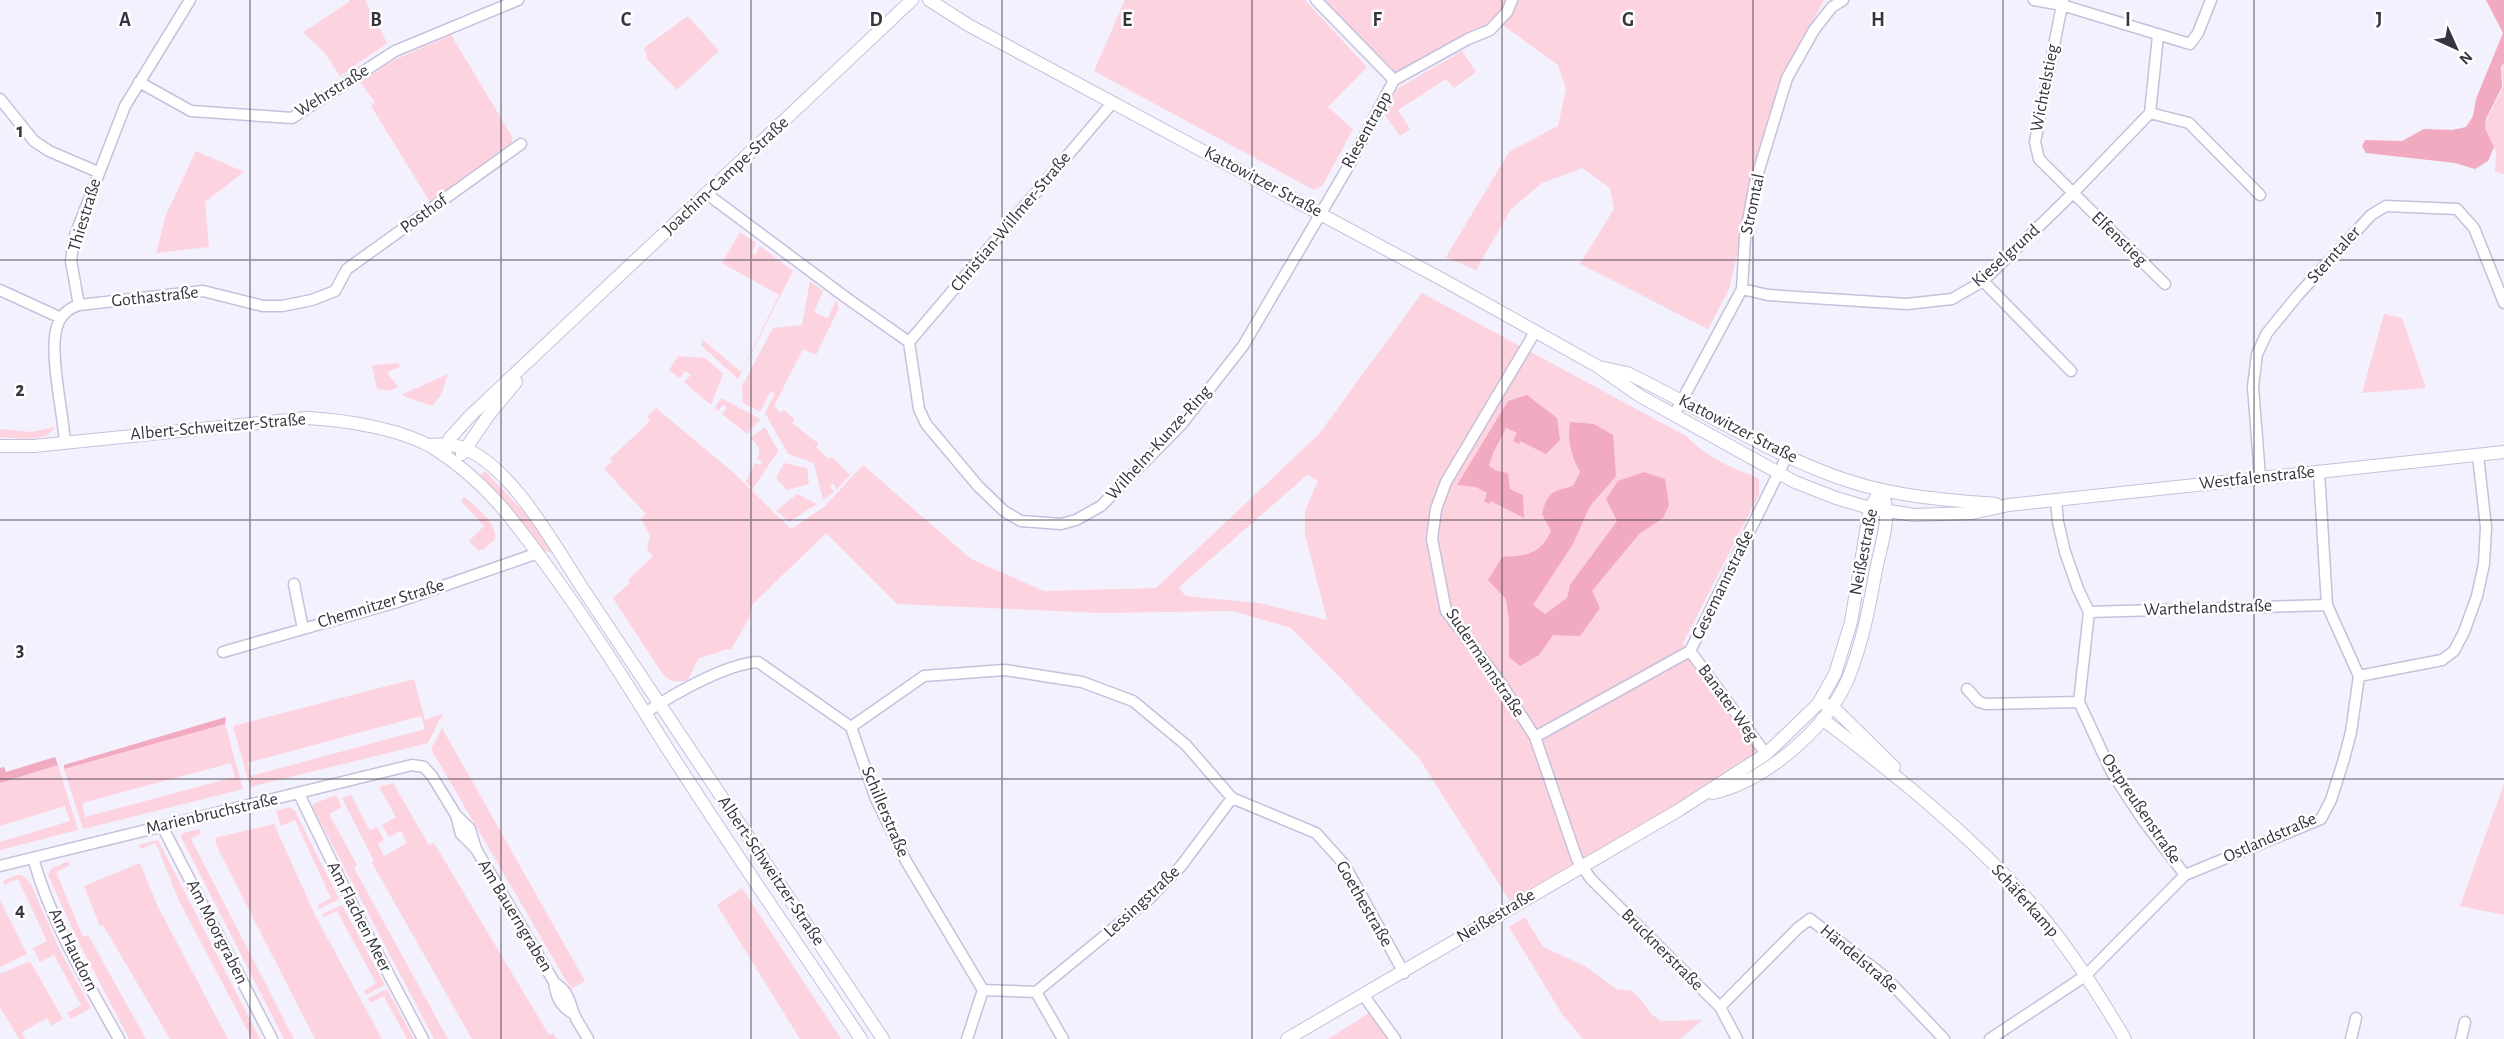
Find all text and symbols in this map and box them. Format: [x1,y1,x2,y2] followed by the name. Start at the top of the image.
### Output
[119,10,131,30] text: A
[370,10,382,30] text: B
[621,10,632,30] text: C
[869,10,883,30] text: D
[1122,10,1132,30] text: E
[1372,10,1382,30] text: F
[1622,10,1634,30] text: G
[1871,10,1885,30] text: H
[2125,10,2131,30] text: I
[2376,10,2382,30] text: J
[2426,18,2486,78] north arrow
[2028,43,2062,133] street label: Wichtelstieg
[2456,48,2475,67] text: N
[292,61,372,121] street label: Wehrstraße
[1339,89,1395,171] street label: Riesentrapp
[660,113,792,239] street label: Joachim-Campe-Straße
[16,121,24,141] text: 1
[1201,143,1325,221] street label: Kattowitzer Straße
[947,149,1075,295] street label: Christian-Willmer-Straße
[1738,172,1768,236] street label: Stromtal
[65,176,105,254] street label: Thiestraße
[397,190,452,237] street label: Posthof
[2088,208,2150,270] street label: Elfenstieg
[1969,221,2043,291] street label: Kieselgrund
[2304,223,2364,287] street label: Sterntaler
[111,283,199,311] street label: Gothastraße
[15,380,25,400] text: 2
[1103,382,1215,504] street label: Wilhelm-Kunze-Ring
[1676,391,1800,467] street label: Kattowitzer Straße
[129,410,307,444] street label: Albert-Schweitzer-Straße
[2198,463,2316,493] street label: Westfalenstraße
[1847,507,1881,597] street label: Neißestraße
[1689,527,1757,643] street label: Gesemannstraße
[316,576,446,632] street label: Chemnitzer Straße
[2144,597,2272,619] street label: Warthelandstraße
[1442,605,1528,721] street label: Sudermannstraße
[16,640,24,660] text: 3
[1694,661,1762,745] street label: Banater Weg
[2098,751,2184,867] street label: Ostpreußenstraße
[858,764,912,860] street label: Schillerstraße
[144,790,280,838] street label: Marienbruchstraße
[714,793,828,949] street label: Albert-Schweitzer-Straße
[2221,810,2319,866] street label: Ostlandstraße
[474,857,556,975] street label: Am Bauerngraben
[1332,858,1396,950] street label: Goethestraße
[323,859,395,975] street label: Am Flachen Meer
[1988,861,2062,941] street label: Schäferkamp
[1101,863,1183,941] street label: Lessingstraße
[183,877,251,987] street label: Am Moorgraben
[1454,886,1538,946] street label: Neißestraße
[15,900,25,920] text: 4
[45,906,101,994] street label: Am Haudorn
[1618,906,1706,994] street label: Brucknerstraße
[1816,921,1902,997] street label: Händelstraße

